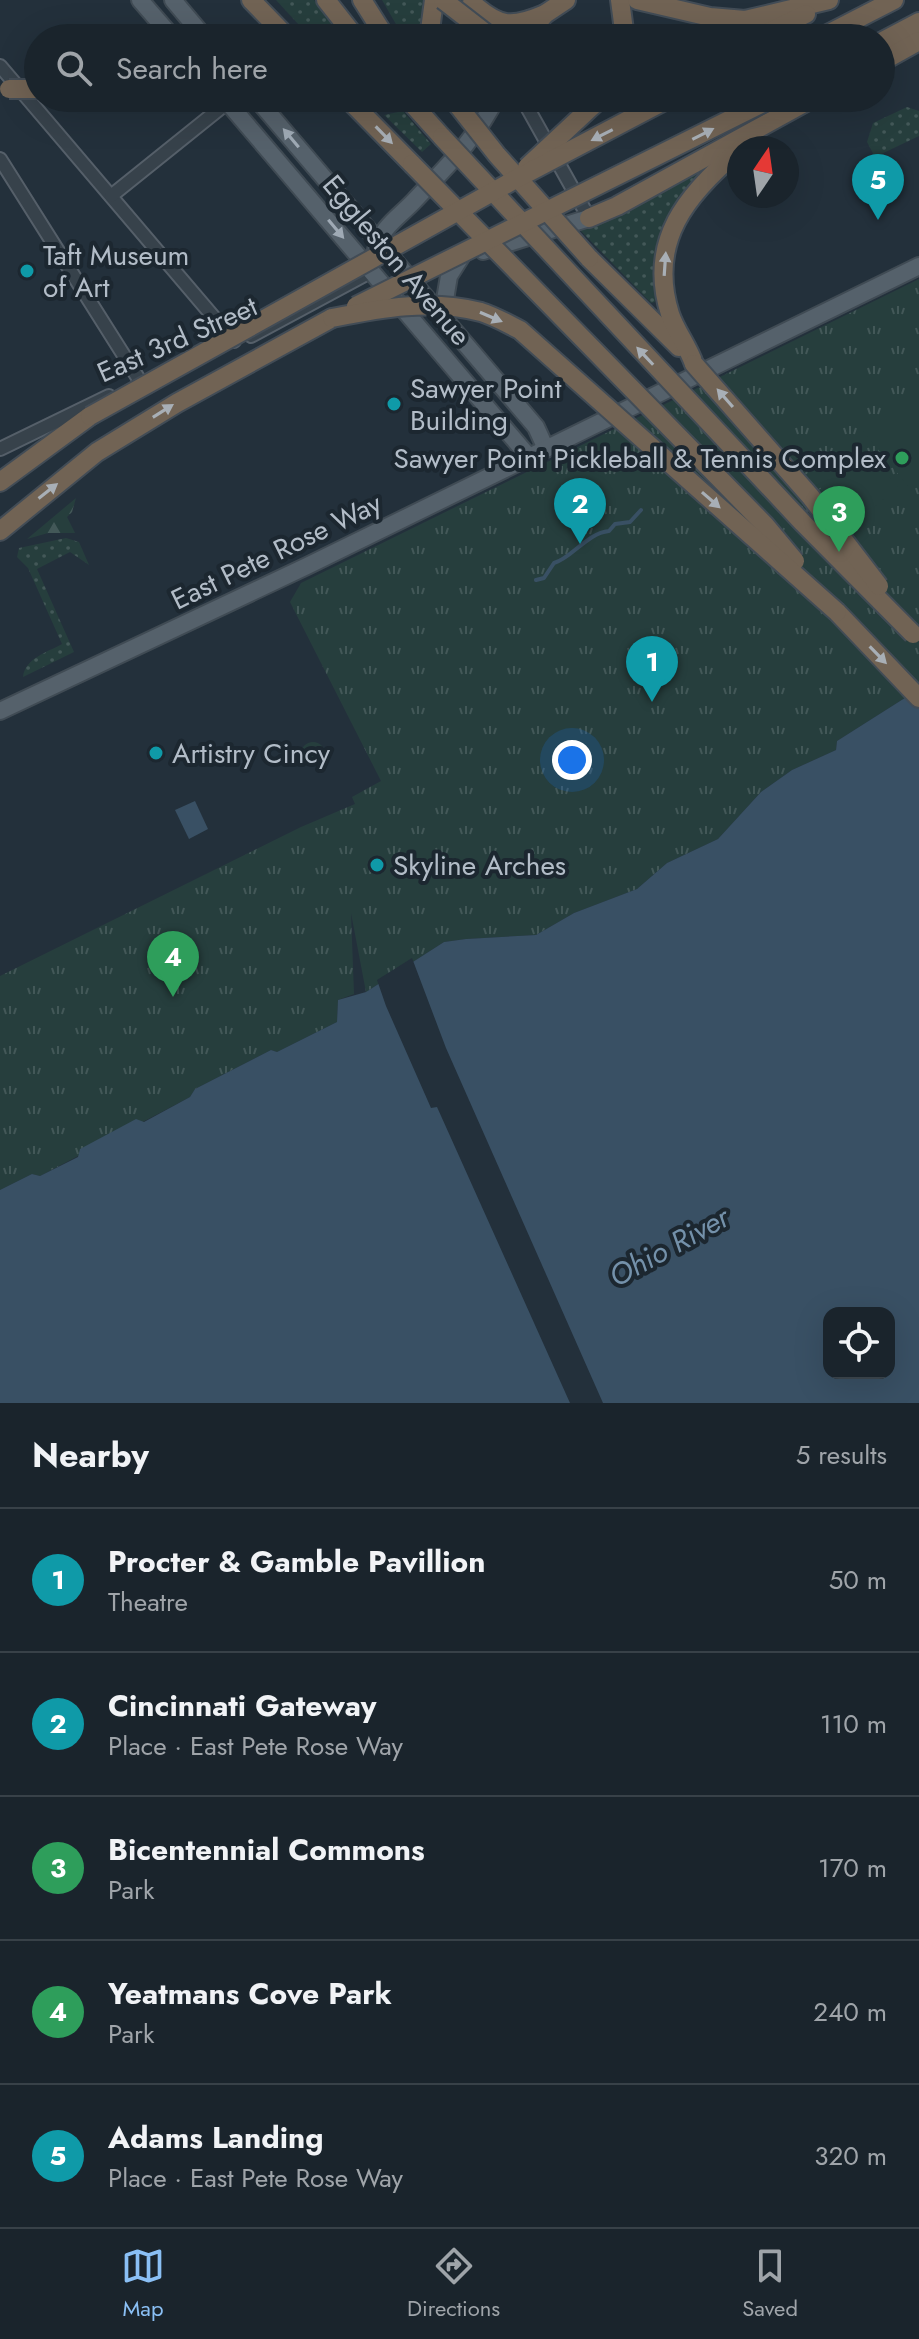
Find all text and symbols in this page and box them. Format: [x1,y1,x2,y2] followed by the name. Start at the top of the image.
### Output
[24,24,895,112] search box
[52,46,96,90] icon: search
[116,47,268,90] text: Search here
[374,125,392,144] one-way arrow
[691,127,714,140] one-way arrow
[590,128,613,141] one-way arrow
[283,129,300,149] one-way arrow
[727,136,799,208] north arrow
[852,154,904,220] pin: 5
[313,166,480,355] street label: Eggleston Avenue
[327,218,344,238] one-way arrow
[43,235,189,308] place label: Taft Museum of Art
[659,251,672,276] one-way arrow
[18,262,36,280] marker: Taft Museum of Art
[91,286,264,393] street label: East 3rd Street
[479,311,503,324] one-way arrow
[636,347,655,366] one-way arrow
[410,368,562,441] place label: Sawyer Point Building
[716,389,734,408] one-way arrow
[385,395,403,413] marker: Sawyer Point Building
[152,405,174,419] one-way arrow
[394,438,886,479] place label: Sawyer Point Pickleball & Tennis Complex
[893,449,911,467] marker: Sawyer Point Pickleball & Tennis Complex
[554,478,606,544] pin: 2
[164,482,389,620] street label: East Pete Rose Way
[38,483,58,499] one-way arrow
[813,486,865,552] pin: 3
[701,491,721,508] one-way arrow
[626,636,678,702] pin: 1
[869,645,887,664] one-way arrow
[172,733,331,774] place label: Artistry Cincy
[552,740,592,780] your location
[147,744,165,762] marker: Artistry Cincy
[393,845,566,886] place label: Skyline Arches
[368,856,386,874] marker: Skyline Arches
[147,931,199,997] pin: 4
[601,1195,739,1297] water label: Ohio River
[823,1307,895,1379] map controls
[823,1307,895,1379] button: locate
[32,1431,149,1480] text: Nearby
[796,1436,887,1474] text: 5 results
[108,1540,485,1583] text: Procter & Gamble Pavillion
[51,1561,65,1599] text: 1
[829,1561,887,1599] text: 50 m
[108,1583,188,1621] text: Theatre
[108,1684,377,1727] text: Cincinnati Gateway
[49,1705,67,1743] text: 2
[820,1705,887,1743] text: 110 m
[108,1727,403,1765] text: Place · East Pete Rose Way
[108,1828,425,1871] text: Bicentennial Commons
[50,1849,66,1887] text: 3
[818,1849,887,1887] text: 170 m
[108,1871,154,1909] text: Park
[108,1972,392,2015] text: Yeatmans Cove Park
[49,1993,67,2031] text: 4
[813,1993,887,2031] text: 240 m
[108,2015,154,2053] text: Park
[108,2116,324,2159] text: Adams Landing
[50,2137,66,2175] text: 5
[814,2137,887,2175] text: 320 m
[108,2159,403,2197] text: Place · East Pete Rose Way
[121,2244,165,2324] tab: Map
[407,2244,500,2324] tab: Directions
[742,2244,798,2324] tab: Saved

